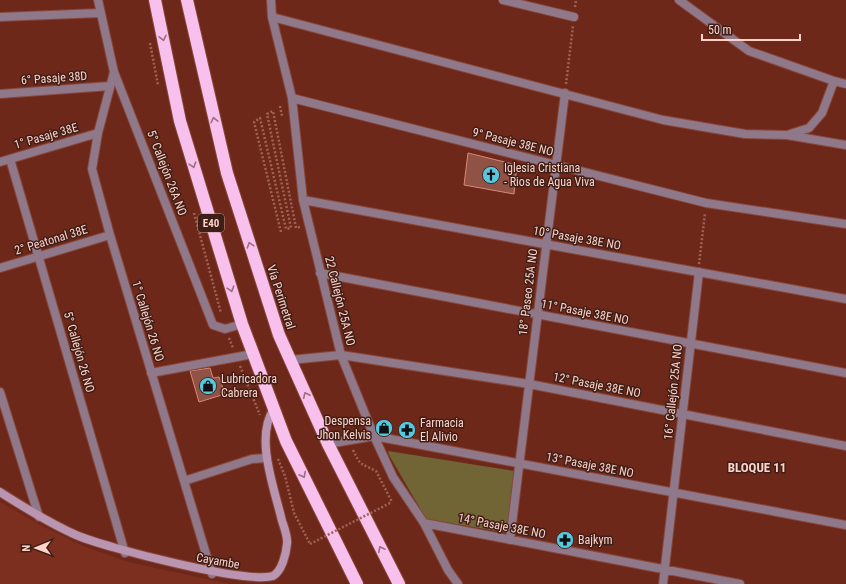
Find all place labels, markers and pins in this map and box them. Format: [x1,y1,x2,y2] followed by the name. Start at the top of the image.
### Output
[504,161,595,189] place label: Iglesia Cristiana - Rios de Agua Viva
[481,165,501,185] church icon: Iglesia Cristiana - Rios de Agua Viva
[221,372,277,400] place label: Lubricadora Cabrera
[198,376,218,396] shop icon: Lubricadora Cabrera
[317,414,371,442] place label: Despensa Jhon Kelvis
[420,416,464,444] place label: Farmacia El Alivio
[374,418,394,438] shop icon: Despensa Jhon Kelvis
[397,420,417,440] pharmacy icon: Farmacia El Alivio
[555,530,575,550] pharmacy icon: Bajkym
[578,533,612,547] place label: Bajkym

